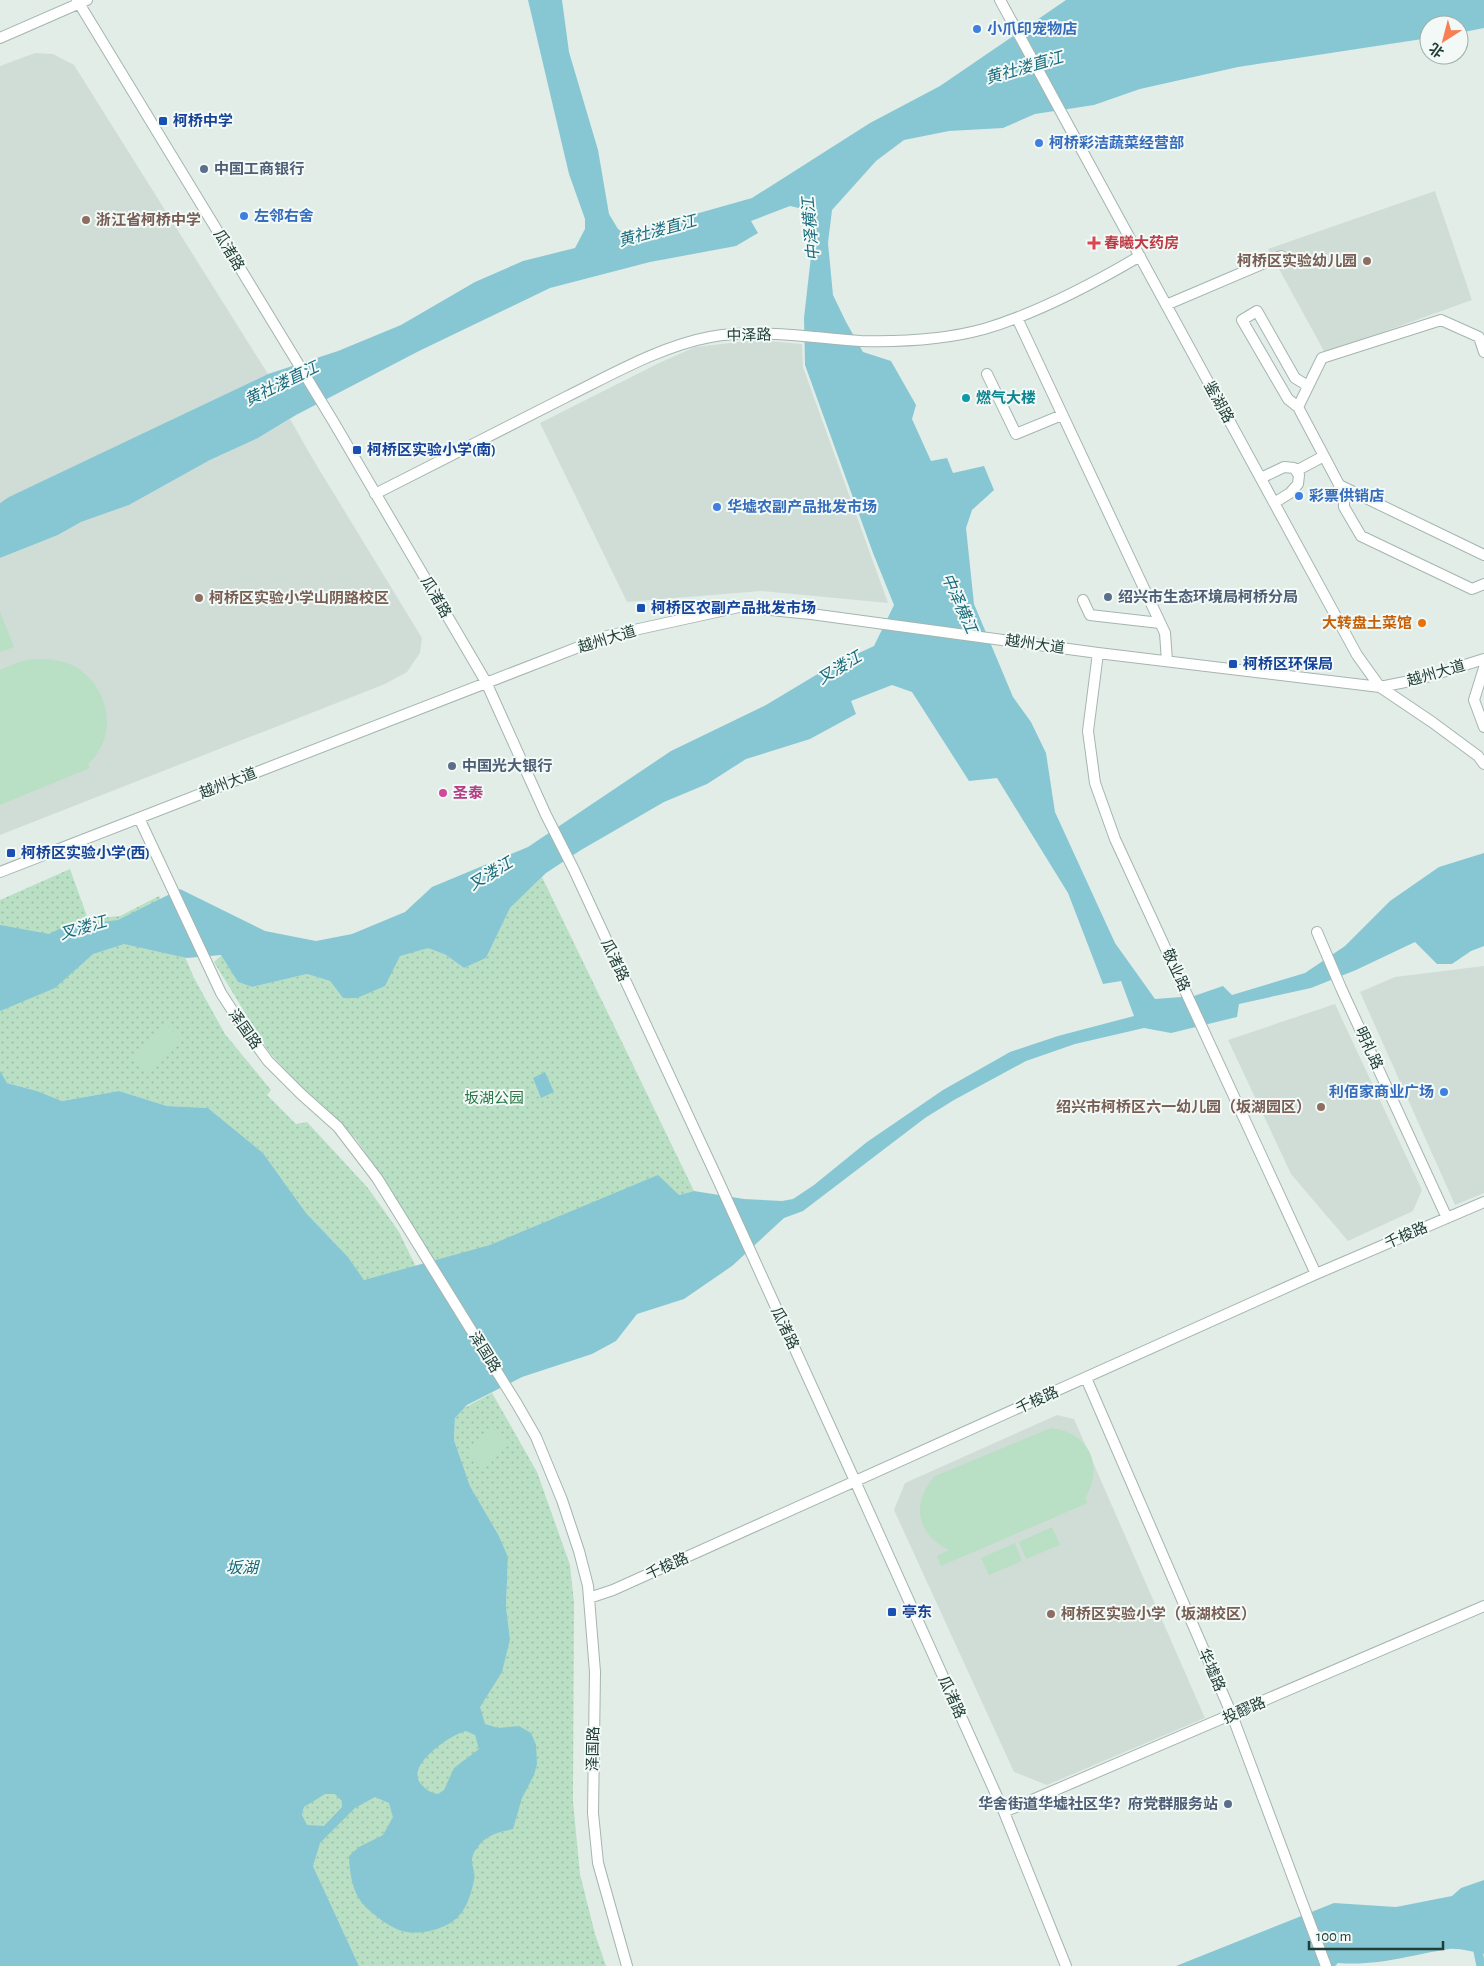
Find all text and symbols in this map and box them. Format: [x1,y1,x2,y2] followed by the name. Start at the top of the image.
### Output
[1419,15,1469,65] north arrow
[987,21,1077,37] place label: 小爪印宠物店
[971,23,983,35] marker: 小爪印宠物店
[1427,40,1447,60] text: 北
[983,48,1067,87] water label: 黄社溇直江
[173,112,233,129] place label: 柯桥中学
[157,115,169,127] marker: 柯桥中学
[1049,135,1184,151] place label: 柯桥彩洁蔬菜经营部
[1033,137,1045,149] marker: 柯桥彩洁蔬菜经营部
[214,161,304,177] place label: 中国工商银行
[198,163,210,175] marker: 中国工商银行
[799,194,822,262] water label: 中泽横江
[254,208,314,224] place label: 左邻右舍
[238,210,250,222] marker: 左邻右舍
[96,211,201,228] place label: 浙江省柯桥中学
[616,211,700,249] water label: 黄社溇直江
[80,214,92,226] marker: 浙江省柯桥中学
[211,227,247,273] street label: 瓜渚路
[1104,235,1179,251] place label: 春曦大药房
[1088,237,1100,249] marker: 春曦大药房
[1237,252,1357,269] place label: 柯桥区实验幼儿园
[1361,255,1373,267] marker: 柯桥区实验幼儿园
[726,327,772,343] street label: 中泽路
[242,357,323,409] water label: 黄社溇直江
[1201,378,1237,426] street label: 鉴湖路
[976,389,1036,406] place label: 燃气大楼
[960,392,972,404] marker: 燃气大楼
[367,441,496,458] place label: 柯桥区实验小学(南)
[351,444,363,456] marker: 柯桥区实验小学(南)
[1309,487,1384,504] place label: 彩票供销店
[1293,490,1305,502] marker: 彩票供销店
[727,498,877,515] place label: 华墟农副产品批发市场
[711,501,723,513] marker: 华墟农副产品批发市场
[939,571,981,638] water label: 中泽横江
[418,574,454,620] street label: 瓜渚路
[1118,588,1298,605] place label: 绍兴市生态环境局柯桥分局
[209,589,389,606] place label: 柯桥区实验小学山阴路校区
[1102,591,1114,603] marker: 绍兴市生态环境局柯桥分局
[193,592,205,604] marker: 柯桥区实验小学山阴路校区
[651,600,816,616] place label: 柯桥区农副产品批发市场
[635,602,647,614] marker: 柯桥区农副产品批发市场
[1322,615,1412,631] place label: 大转盘土菜馆
[1416,617,1428,629] marker: 大转盘土菜馆
[576,622,638,655] street label: 越州大道
[1004,631,1066,656] street label: 越州大道
[814,647,866,687] water label: 叉溇江
[1243,656,1333,672] place label: 柯桥区环保局
[1405,656,1467,689] street label: 越州大道
[1227,658,1239,670] marker: 柯桥区环保局
[462,758,552,774] place label: 中国光大银行
[446,760,458,772] marker: 中国光大银行
[197,764,259,801] street label: 越州大道
[453,785,484,801] place label: 圣泰
[437,787,449,799] marker: 圣泰
[21,844,150,861] place label: 柯桥区实验小学(西)
[5,847,17,859] marker: 柯桥区实验小学(西)
[465,853,517,893] water label: 叉溇江
[58,912,110,942] water label: 叉溇江
[598,936,632,984] street label: 瓜渚路
[1159,946,1193,994] street label: 敬业路
[226,1006,264,1052] street label: 泽国路
[1352,1024,1387,1072] street label: 明礼路
[1329,1084,1434,1100] place label: 利佰家商业广场
[1438,1086,1450,1098] marker: 利佰家商业广场
[464,1090,524,1106] park label: 坂湖公园
[1056,1098,1311,1115] place label: 绍兴市柯桥区六一幼儿园（坂湖园区）
[1315,1101,1327,1113] marker: 绍兴市柯桥区六一幼儿园（坂湖园区）
[1382,1218,1430,1251] street label: 千梭路
[768,1304,802,1352] street label: 瓜渚路
[466,1329,504,1375] street label: 泽国路
[1013,1383,1061,1416] street label: 千梭路
[643,1549,691,1582] street label: 千梭路
[226,1559,261,1576] water label: 坂湖
[902,1604,932,1620] place label: 亭东
[1061,1605,1256,1622] place label: 柯桥区实验小学（坂湖校区）
[886,1606,898,1618] marker: 亭东
[1045,1608,1057,1620] marker: 柯桥区实验小学（坂湖校区）
[1196,1646,1229,1694] street label: 华墟路
[936,1673,968,1721] street label: 瓜渚路
[1220,1694,1268,1726] street label: 投醪路
[585,1726,601,1772] street label: 泽国路
[978,1795,1218,1812] place label: 华舍街道华墟社区华？府党群服务站
[1222,1798,1234,1810] marker: 华舍街道华墟社区华？府党群服务站
[1309,1918,1443,1950] scale bar
[1316,1929,1351,1944] text: 100 m

